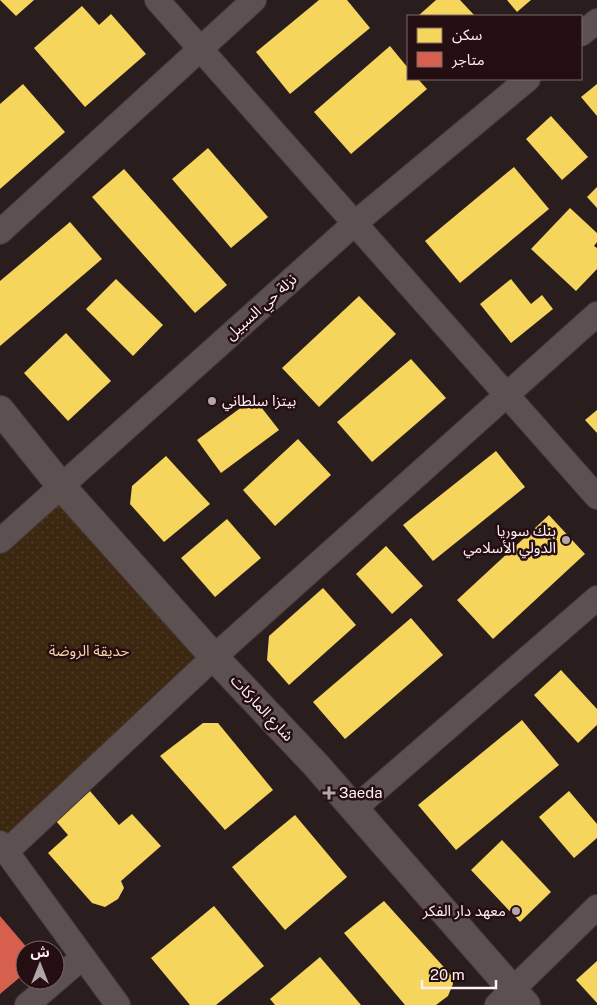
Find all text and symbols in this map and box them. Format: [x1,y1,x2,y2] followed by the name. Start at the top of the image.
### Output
[407,15,582,80] legend
[452,26,483,44] text: سكن
[451,51,485,69] text: متاجر
[222,270,302,346] street label: نزلة حي السبيل
[222,392,296,412] place label: بيتزا سلطاني
[206,395,218,407] marker: بيتزا سلطاني
[463,522,556,559] place label: بنك سوريا الدولي الأسلامي
[560,534,572,546] marker: بنك سوريا الدولي الأسلامي
[49,642,129,660] park label: حديقة الروضة
[225,671,297,747] street label: شارع الماركات
[339,784,383,801] place label: 3aeda
[323,787,335,799] marker: 3aeda
[422,902,506,920] place label: معهد دار الفكر
[510,905,522,917] marker: معهد دار الفكر
[15,940,65,990] north arrow
[30,944,50,960] text: ش
[422,958,496,990] scale bar
[430,966,465,983] text: 20 m

